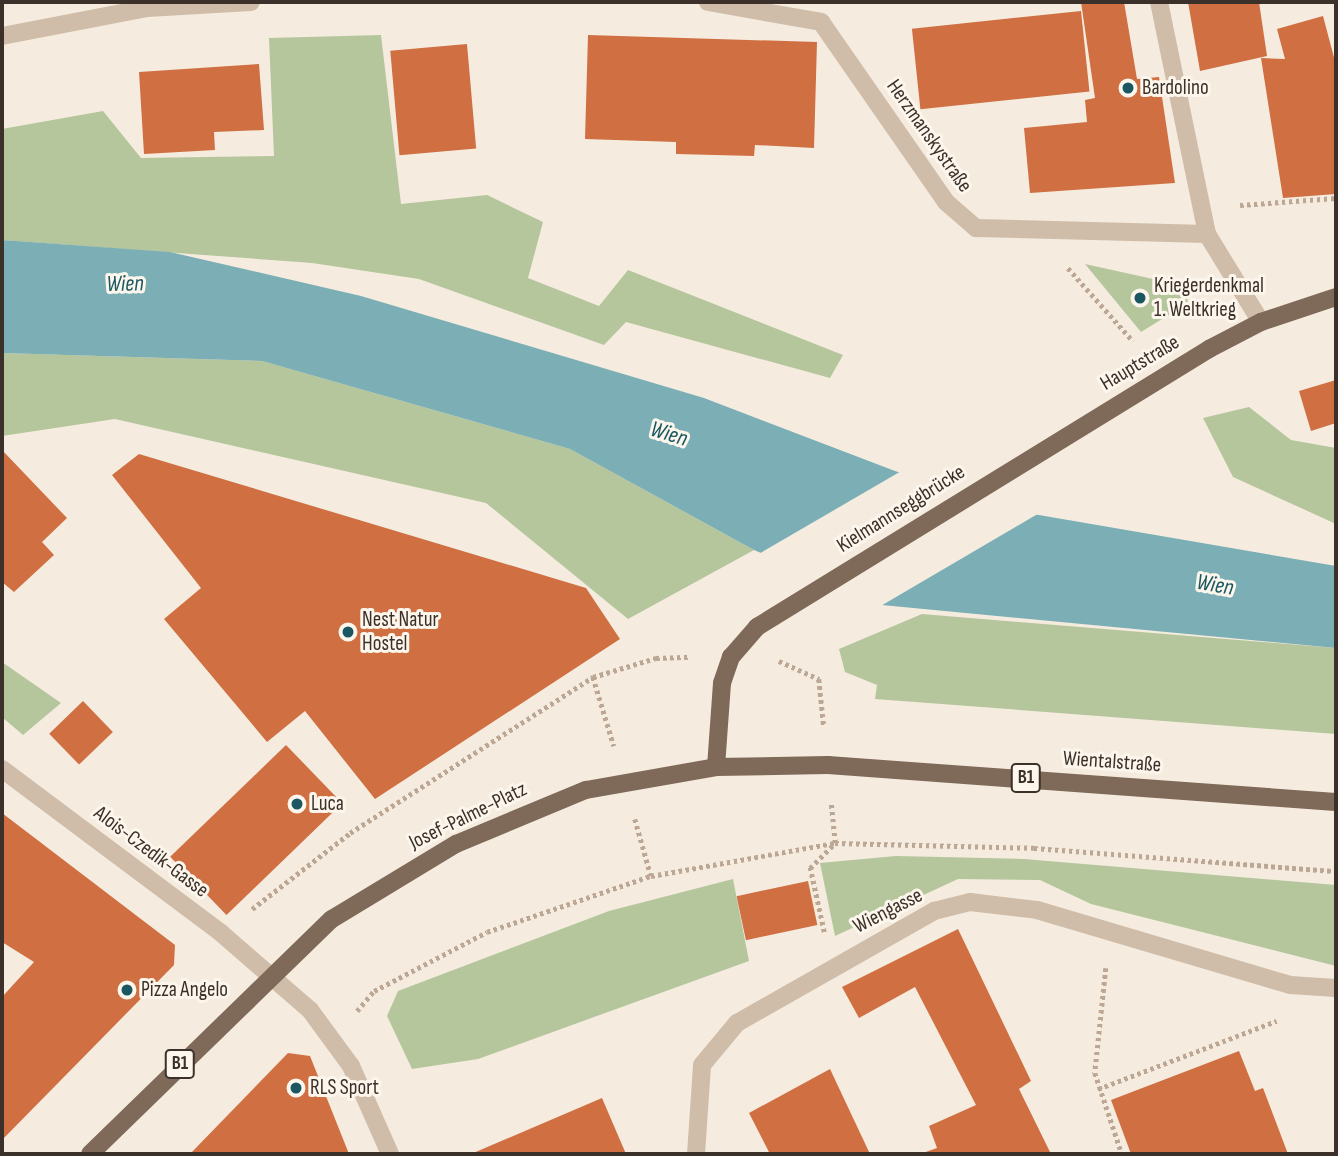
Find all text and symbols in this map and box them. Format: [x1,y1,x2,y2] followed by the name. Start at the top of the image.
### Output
[881,75,977,197] street label: Herzmanskystraße
[1142,75,1209,101] place label: Bardolino
[1120,80,1136,96] marker: Bardolino
[106,270,144,298] water label: Wien
[1154,273,1264,323] place label: Kriegerdenkmal 1. Weltkrieg
[1132,290,1148,306] marker: Kriegerdenkmal 1. Weltkrieg
[1096,330,1184,396] street label: Hauptstraße
[647,415,691,453] water label: Wien
[832,460,970,558] street label: Kielmannseggbrücke
[1194,568,1236,602] water label: Wien
[362,607,438,657] place label: Nest Natur Hostel
[340,624,356,640] marker: Nest Natur Hostel
[1062,746,1162,778] street label: Wientalstraße
[1010,762,1042,793] road number: B1
[405,777,531,855] street label: Josef-Palme-Platz
[311,791,344,817] place label: Luca
[289,796,305,812] marker: Luca
[89,801,213,903] street label: Alois-Czedik-Gasse
[849,883,927,939] street label: Wiengasse
[141,977,228,1003] place label: Pizza Angelo
[119,982,135,998] marker: Pizza Angelo
[164,1048,196,1080] road number: B1
[310,1075,379,1101] place label: RLS Sport
[288,1080,304,1096] marker: RLS Sport

